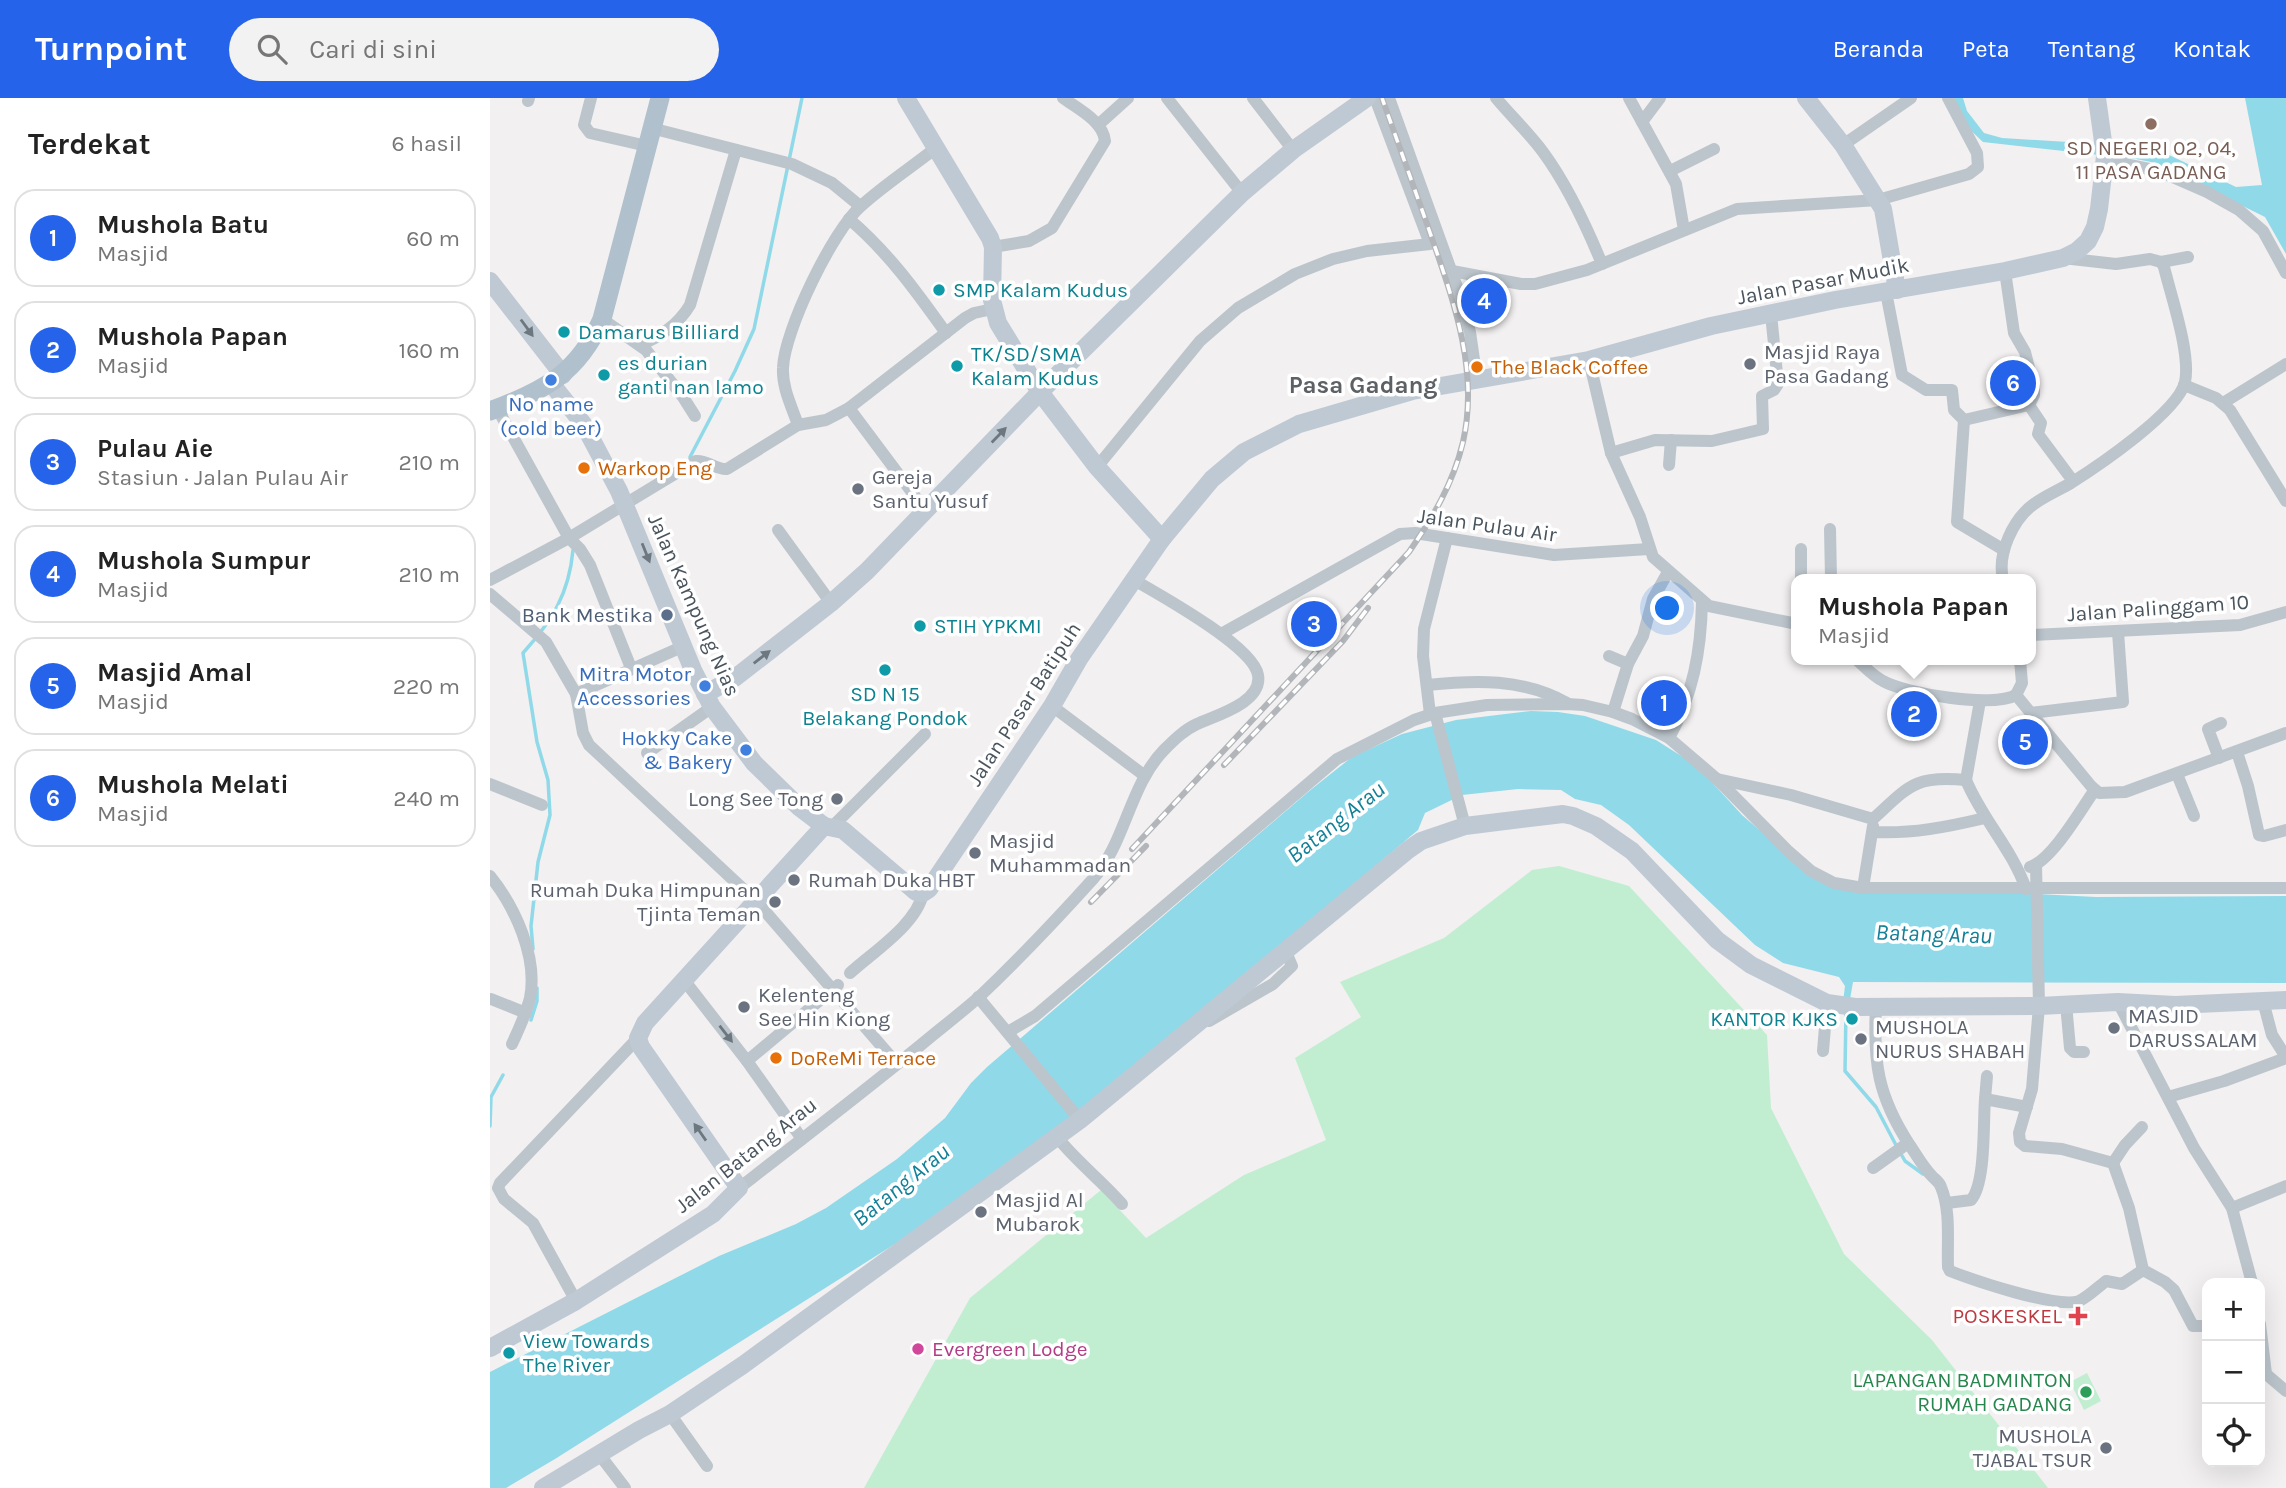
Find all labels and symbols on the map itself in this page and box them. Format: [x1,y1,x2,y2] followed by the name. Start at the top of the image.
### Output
[2143,116,2159,132] marker: SD NEGERI 02, 04, 11 PASA GADANG
[2066,136,2236,184] place label: SD NEGERI 02, 04, 11 PASA GADANG
[1735,253,1911,309] street label: Jalan Pasar Mudik
[1461,275,1507,327] pin: 4
[953,278,1128,302] place label: SMP Kalam Kudus
[931,282,947,298] marker: SMP Kalam Kudus
[520,319,534,337] one-way arrow
[578,320,740,344] place label: Damarus Billiard
[556,324,572,340] marker: Damarus Billiard
[1764,340,1889,388] place label: Masjid Raya Pasa Gadang
[971,342,1099,390] place label: TK/SD/SMA Kalam Kudus
[618,351,764,399] place label: es durian ganti nan lamo
[1491,355,1648,379] place label: The Black Coffee
[1742,356,1758,372] marker: Masjid Raya Pasa Gadang
[1990,357,2036,409] pin: 6
[949,358,965,374] marker: TK/SD/SMA Kalam Kudus
[1469,359,1485,375] marker: The Black Coffee
[596,367,612,383] marker: es durian ganti nan lamo
[1289,371,1437,399] district label: Pasa Gadang
[543,372,559,388] marker: No name (cold beer)
[500,392,602,440] place label: No name (cold beer)
[990,426,1007,443] one-way arrow
[598,456,712,480] place label: Warkop Eng
[576,460,592,476] marker: Warkop Eng
[872,465,989,513] place label: Gereja Santu Yusuf
[850,481,866,497] marker: Gereja Santu Yusuf
[1416,503,1559,547] street label: Jalan Pulau Air
[643,510,745,700] street label: Jalan Kampung Nias
[640,543,651,564] one-way arrow
[2066,590,2250,626] street label: Jalan Palinggam 10
[1650,591,1684,625] your location
[1291,598,1337,650] pin: 3
[522,603,653,627] place label: Bank Mestika
[659,607,675,623] marker: Bank Mestika
[934,614,1042,638] place label: STIH YPKMI
[912,618,928,634] marker: STIH YPKMI
[962,618,1086,790] street label: Jalan Pasar Batipuh
[753,651,771,665] one-way arrow
[577,662,691,710] place label: Mitra Motor Accessories
[877,662,893,678] marker: SD N 15 Belakang Pondok
[1641,677,1687,729] pin: 1
[697,678,713,694] marker: Mitra Motor Accessories
[802,682,968,730] place label: SD N 15 Belakang Pondok
[1891,688,1937,740] pin: 2
[2002,716,2048,768] pin: 5
[621,726,732,774] place label: Hokky Cake & Bakery
[738,742,754,758] marker: Hokky Cake & Bakery
[1282,775,1390,869] water label: Batang Arau
[688,787,823,811] place label: Long See Tong
[829,791,845,807] marker: Long See Tong
[989,829,1131,877] place label: Masjid Muhammadan
[967,845,983,861] marker: Masjid Muhammadan
[808,868,975,892] place label: Rumah Duka HBT
[786,872,802,888] marker: Rumah Duka HBT
[530,878,761,926] place label: Rumah Duka Himpunan Tjinta Teman
[767,894,783,910] marker: Rumah Duka Himpunan Tjinta Teman
[1875,918,1993,950] water label: Batang Arau
[758,983,890,1031] place label: Kelenteng See Hin Kiong
[736,999,752,1015] marker: Kelenteng See Hin Kiong
[2128,1004,2258,1052] place label: MASJID DARUSSALAM
[1710,1007,1838,1031] place label: KANTOR KJKS
[1844,1011,1860,1027] marker: KANTOR KJKS
[1875,1015,2025,1063] place label: MUSHOLA NURUS SHABAH
[2106,1020,2122,1036] marker: MASJID DARUSSALAM
[718,1024,733,1042] one-way arrow
[1853,1031,1869,1047] marker: MUSHOLA NURUS SHABAH
[790,1046,936,1070] place label: DoReMi Terrace
[768,1050,784,1066] marker: DoReMi Terrace
[671,1092,821,1218] street label: Jalan Batang Arau
[693,1123,707,1141] one-way arrow
[847,1138,955,1232] water label: Batang Arau
[995,1188,1084,1236] place label: Masjid Al Mubarok
[973,1204,989,1220] marker: Masjid Al Mubarok
[1952,1304,2062,1328] place label: POSKESKEL
[2068,1306,2088,1326] marker: POSKESKEL
[523,1329,650,1377] place label: View Towards The River
[932,1337,1087,1361] place label: Evergreen Lodge
[910,1341,926,1357] marker: Evergreen Lodge
[501,1345,517,1361] marker: View Towards The River
[1853,1368,2072,1416] place label: LAPANGAN BADMINTON RUMAH GADANG
[2078,1384,2094,1400] marker: LAPANGAN BADMINTON RUMAH GADANG
[1973,1424,2092,1472] place label: MUSHOLA TJABAL TSUR
[2098,1440,2114,1456] marker: MUSHOLA TJABAL TSUR

